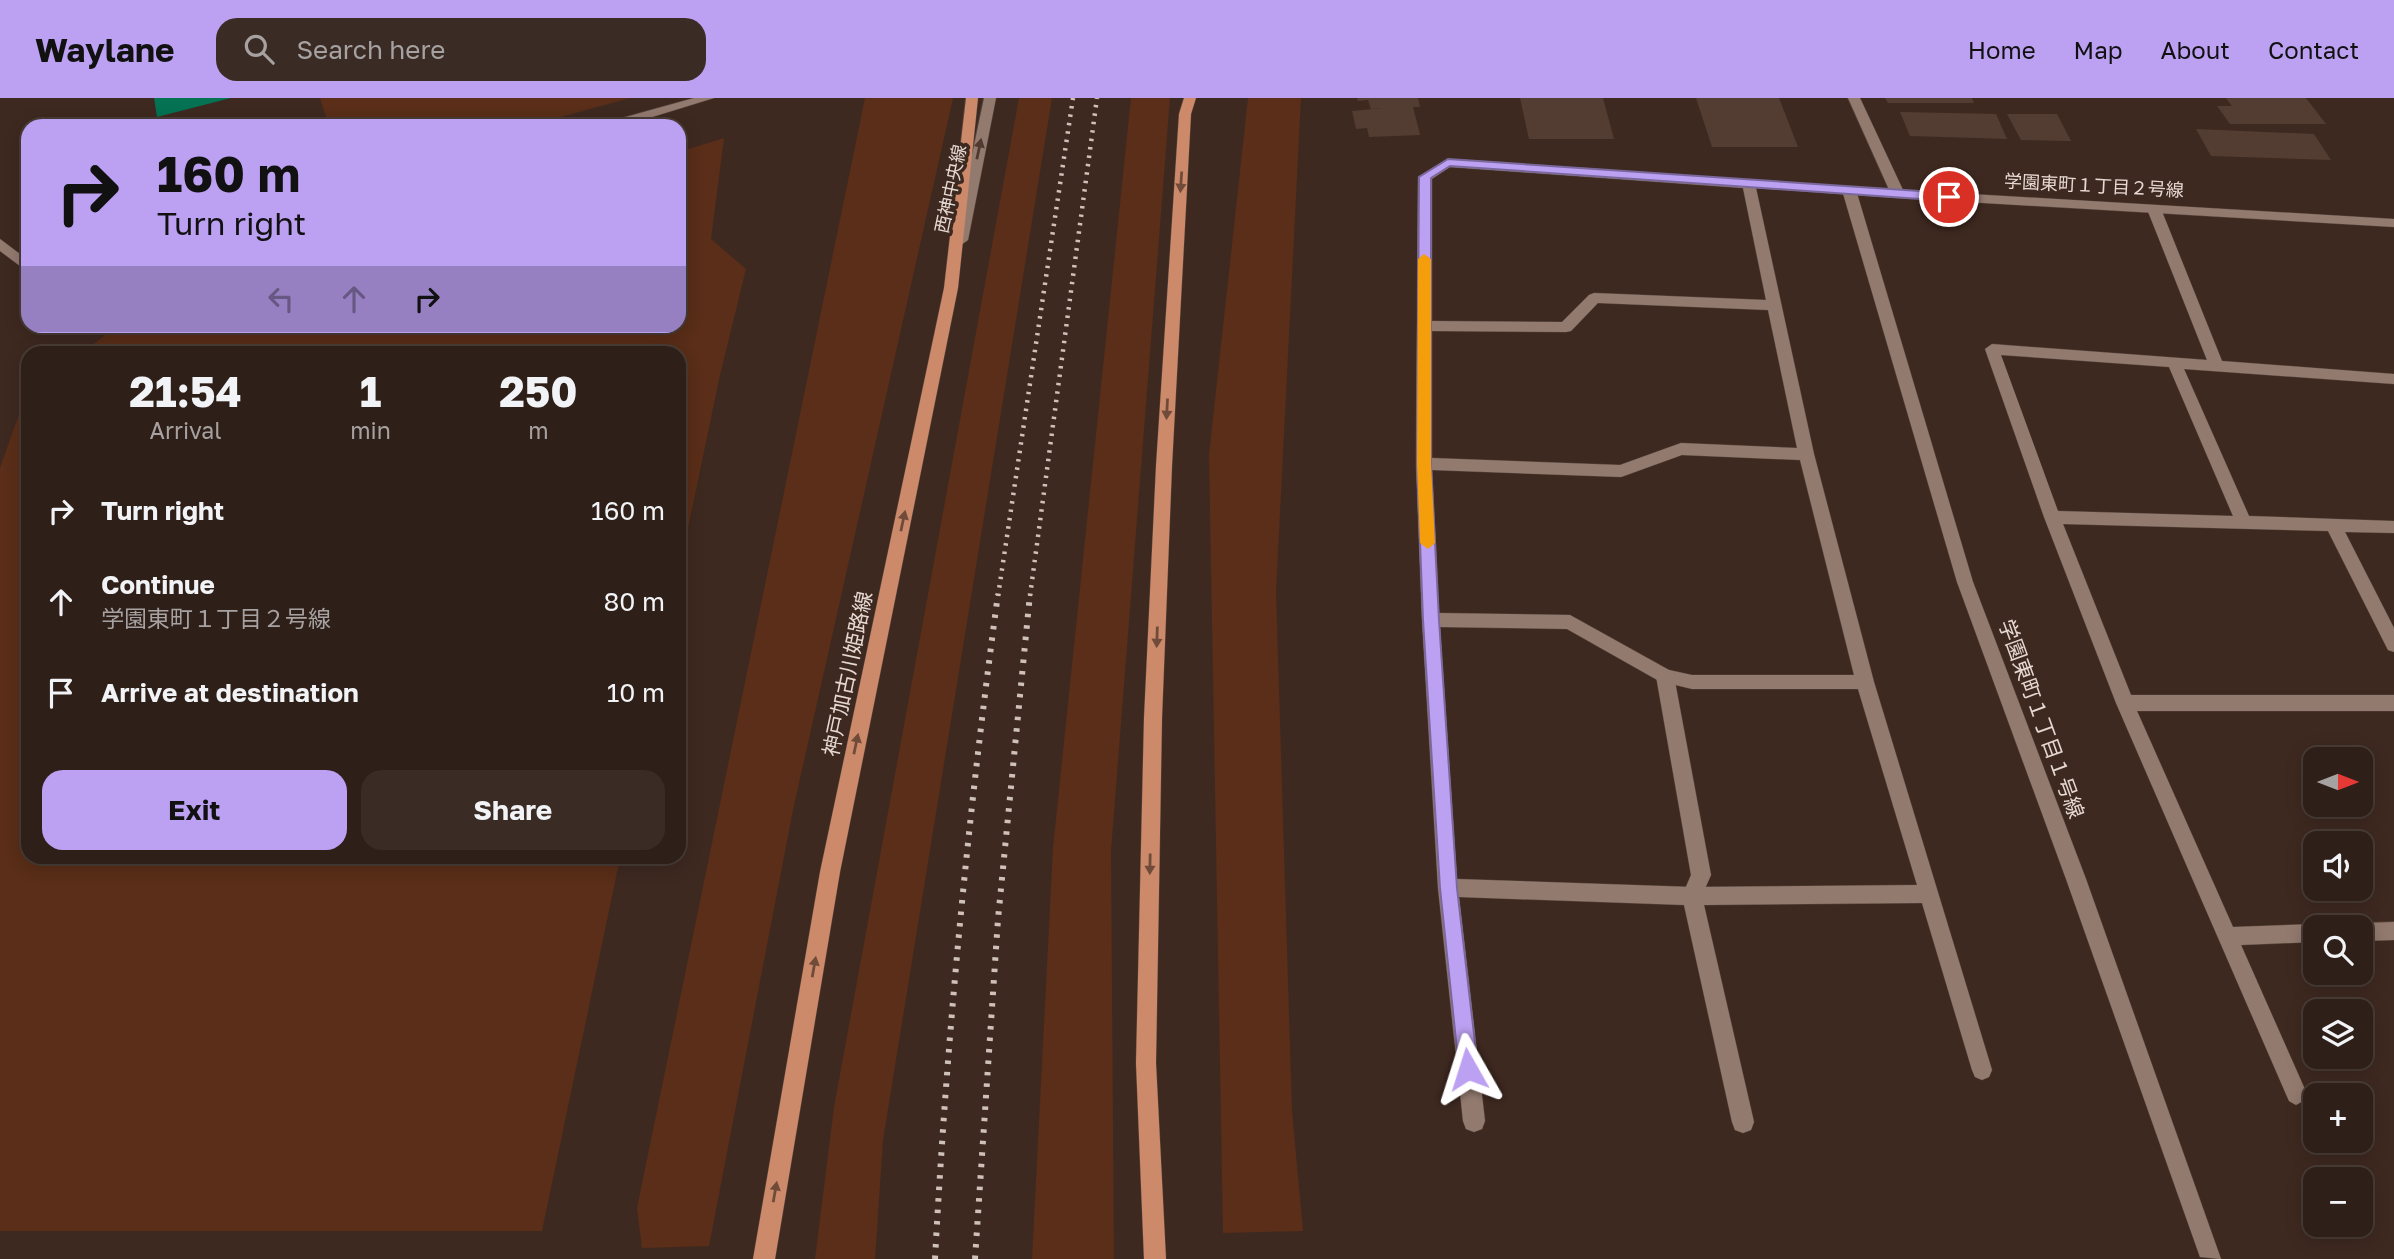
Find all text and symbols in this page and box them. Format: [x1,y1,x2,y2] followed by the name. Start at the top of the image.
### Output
[216,18,706,81] search box
[35,30,174,69] text: Waylane
[240,30,278,68] icon: search
[296,34,445,65] text: Search here
[1968,35,2036,64] text: Home
[2074,35,2123,64] text: Map
[2161,35,2230,64] text: About
[2268,35,2359,64] text: Contact
[974,138,985,160] one-way arrow
[930,142,970,235] street label: 西神中央線
[157,144,300,203] text: 160 m
[42,147,133,238] icon: right
[1919,167,1979,227] pin
[2004,169,2185,201] street label: 学園東町１丁目２号線
[1175,172,1186,194] one-way arrow
[1930,178,1968,216] icon: arrive
[157,204,306,242] text: Turn right
[262,280,300,318] icon: left
[335,280,373,318] icon: ahead
[408,280,446,318] icon: right
[129,366,242,416] text: 21:54
[360,366,381,416] text: 1
[499,366,578,416] text: 250
[1162,399,1173,421] one-way arrow
[150,416,222,444] text: Arrival
[350,416,391,444] text: min
[528,416,549,444] text: m
[42,492,80,530] icon: right
[101,495,224,526] text: Turn right
[591,495,665,526] text: 160 m
[897,510,908,532] one-way arrow
[101,569,215,600] text: Continue
[42,583,80,621] icon: ahead
[604,586,665,617] text: 80 m
[817,589,877,759] street label: 神戸加古川姫路線
[101,604,331,632] text: 学園東町１丁目２号線
[1994,616,2090,822] street label: 学園東町１丁目１号線
[1151,626,1162,648] one-way arrow
[42,674,80,712] icon: arrive
[101,677,359,708] text: Arrive at destination
[607,677,665,708] text: 10 m
[851,733,862,755] one-way arrow
[2303,747,2373,817] north arrow
[2303,747,2373,1237] map controls
[42,770,347,850] button: Exit
[361,770,665,850] button: Share
[2303,831,2373,901] button: sound
[1145,853,1156,875] one-way arrow
[2303,915,2373,985] button: search
[809,956,820,978] one-way arrow
[2303,999,2373,1069] button: layers
[1431,1032,1505,1106] position arrow
[2303,1083,2373,1153] button: +
[2303,1167,2373,1237] button: −
[770,1181,781,1203] one-way arrow

